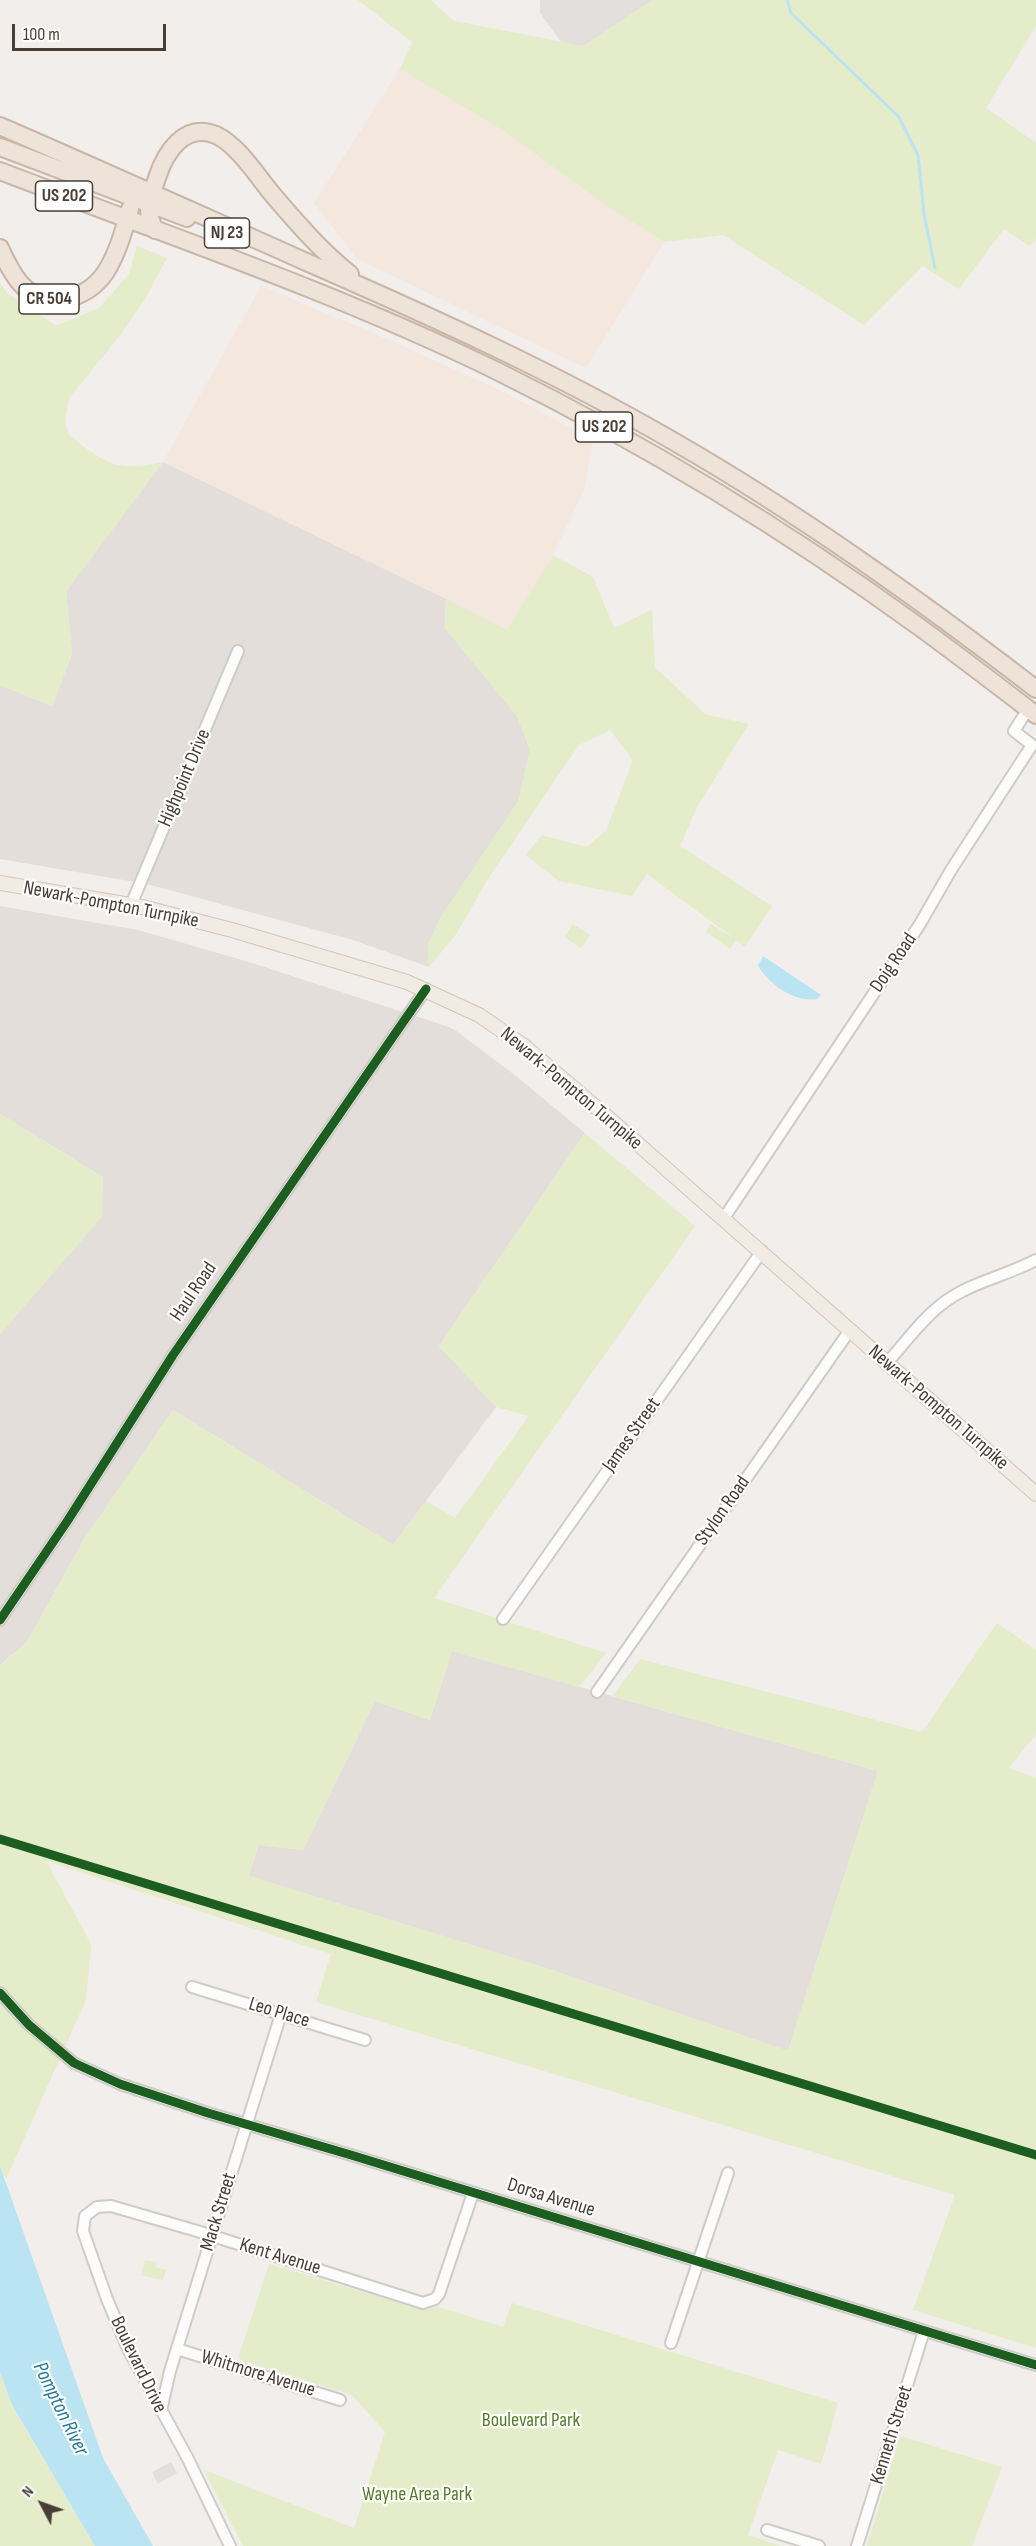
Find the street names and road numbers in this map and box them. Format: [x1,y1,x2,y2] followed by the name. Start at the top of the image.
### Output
[36,181,92,211] road number: US 202
[204,218,250,248] road number: NJ 23
[19,284,79,314] road number: CR 504
[576,412,632,442] road number: US 202
[154,726,216,830] street label: Highpoint Drive
[21,876,201,934] street label: Newark-Pompton Turnpike
[866,929,922,997] street label: Doig Road
[495,1023,647,1155] street label: Newark-Pompton Turnpike
[165,1258,223,1326] street label: Haul Road
[863,1341,1013,1475] street label: Newark-Pompton Turnpike
[598,1393,666,1477] street label: James Street
[690,1472,756,1550] street label: Stylon Road
[246,1992,312,2034] street label: Leo Place
[196,2170,242,2254] street label: Mack Street
[504,2173,598,2223] street label: Dorsa Avenue
[237,2233,323,2281] street label: Kent Avenue
[104,2313,172,2417] street label: Boulevard Drive
[198,2345,318,2403] street label: Whitmore Avenue
[866,2383,918,2487] street label: Kenneth Street

